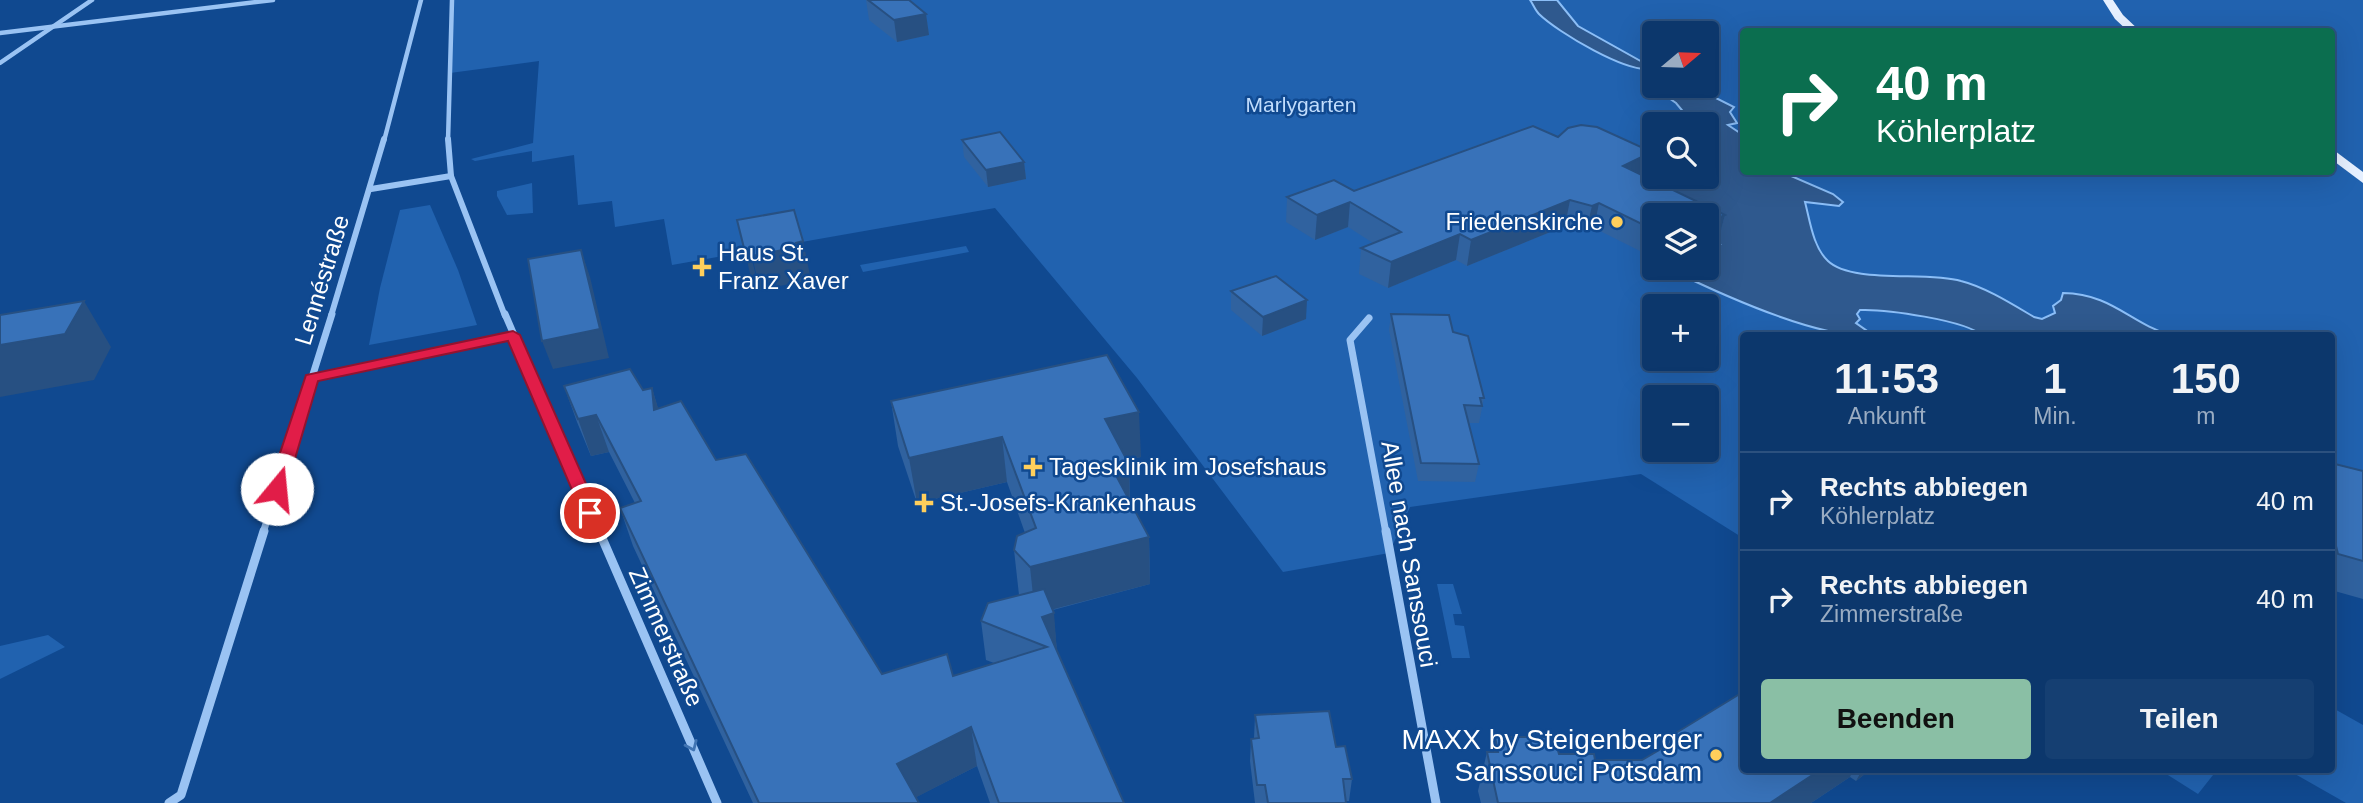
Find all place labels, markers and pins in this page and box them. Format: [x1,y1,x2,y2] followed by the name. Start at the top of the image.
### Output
[1446,208,1603,235] place label: Friedenskirche
[1609,214,1625,230] marker: Friedenskirche
[718,239,849,294] place label: Haus St. Franz Xaver
[692,257,712,277] marker: Haus St. Franz Xaver
[1049,453,1326,480] place label: Tagesklinik im Josefshaus
[1023,457,1043,477] marker: Tagesklinik im Josefshaus
[560,483,620,543] pin
[940,489,1196,516] place label: St.-Josefs-Krankenhaus
[914,493,934,513] marker: St.-Josefs-Krankenhaus
[1402,724,1702,787] place label: MAXX by Steigenberger Sanssouci Potsdam
[1708,747,1724,763] marker: MAXX by Steigenberger Sanssouci Potsdam

